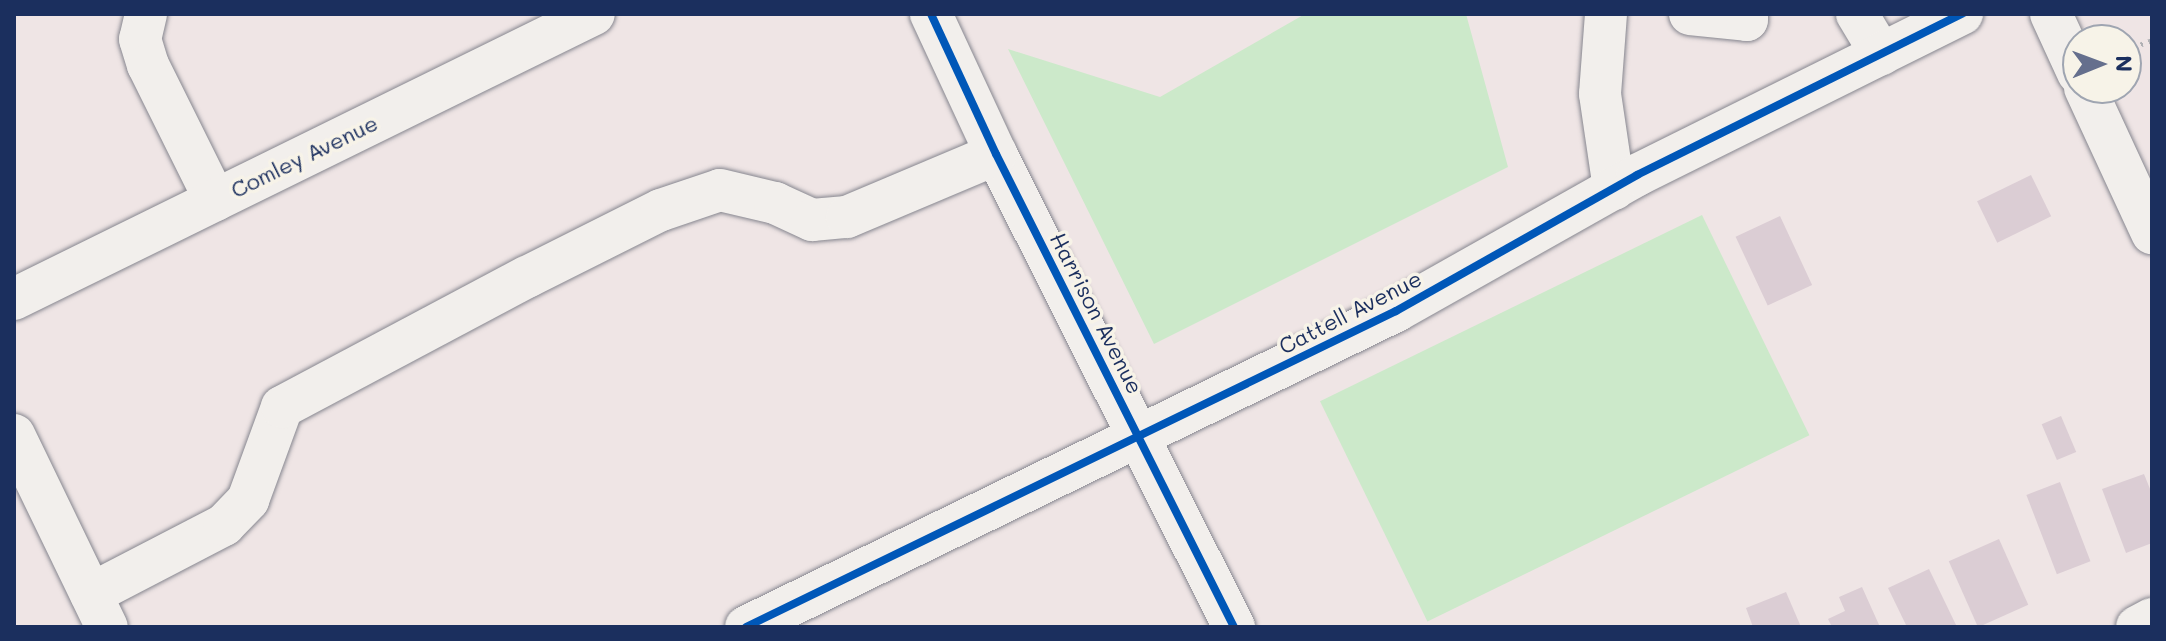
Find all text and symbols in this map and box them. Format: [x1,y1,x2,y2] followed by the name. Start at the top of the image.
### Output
[2062,24,2142,104] north arrow
[2110,55,2139,72] text: N
[226,109,382,203] street label: Comley Avenue
[1045,228,1149,398] street label: Harrison Avenue
[1274,265,1426,359] street label: Cattell Avenue

